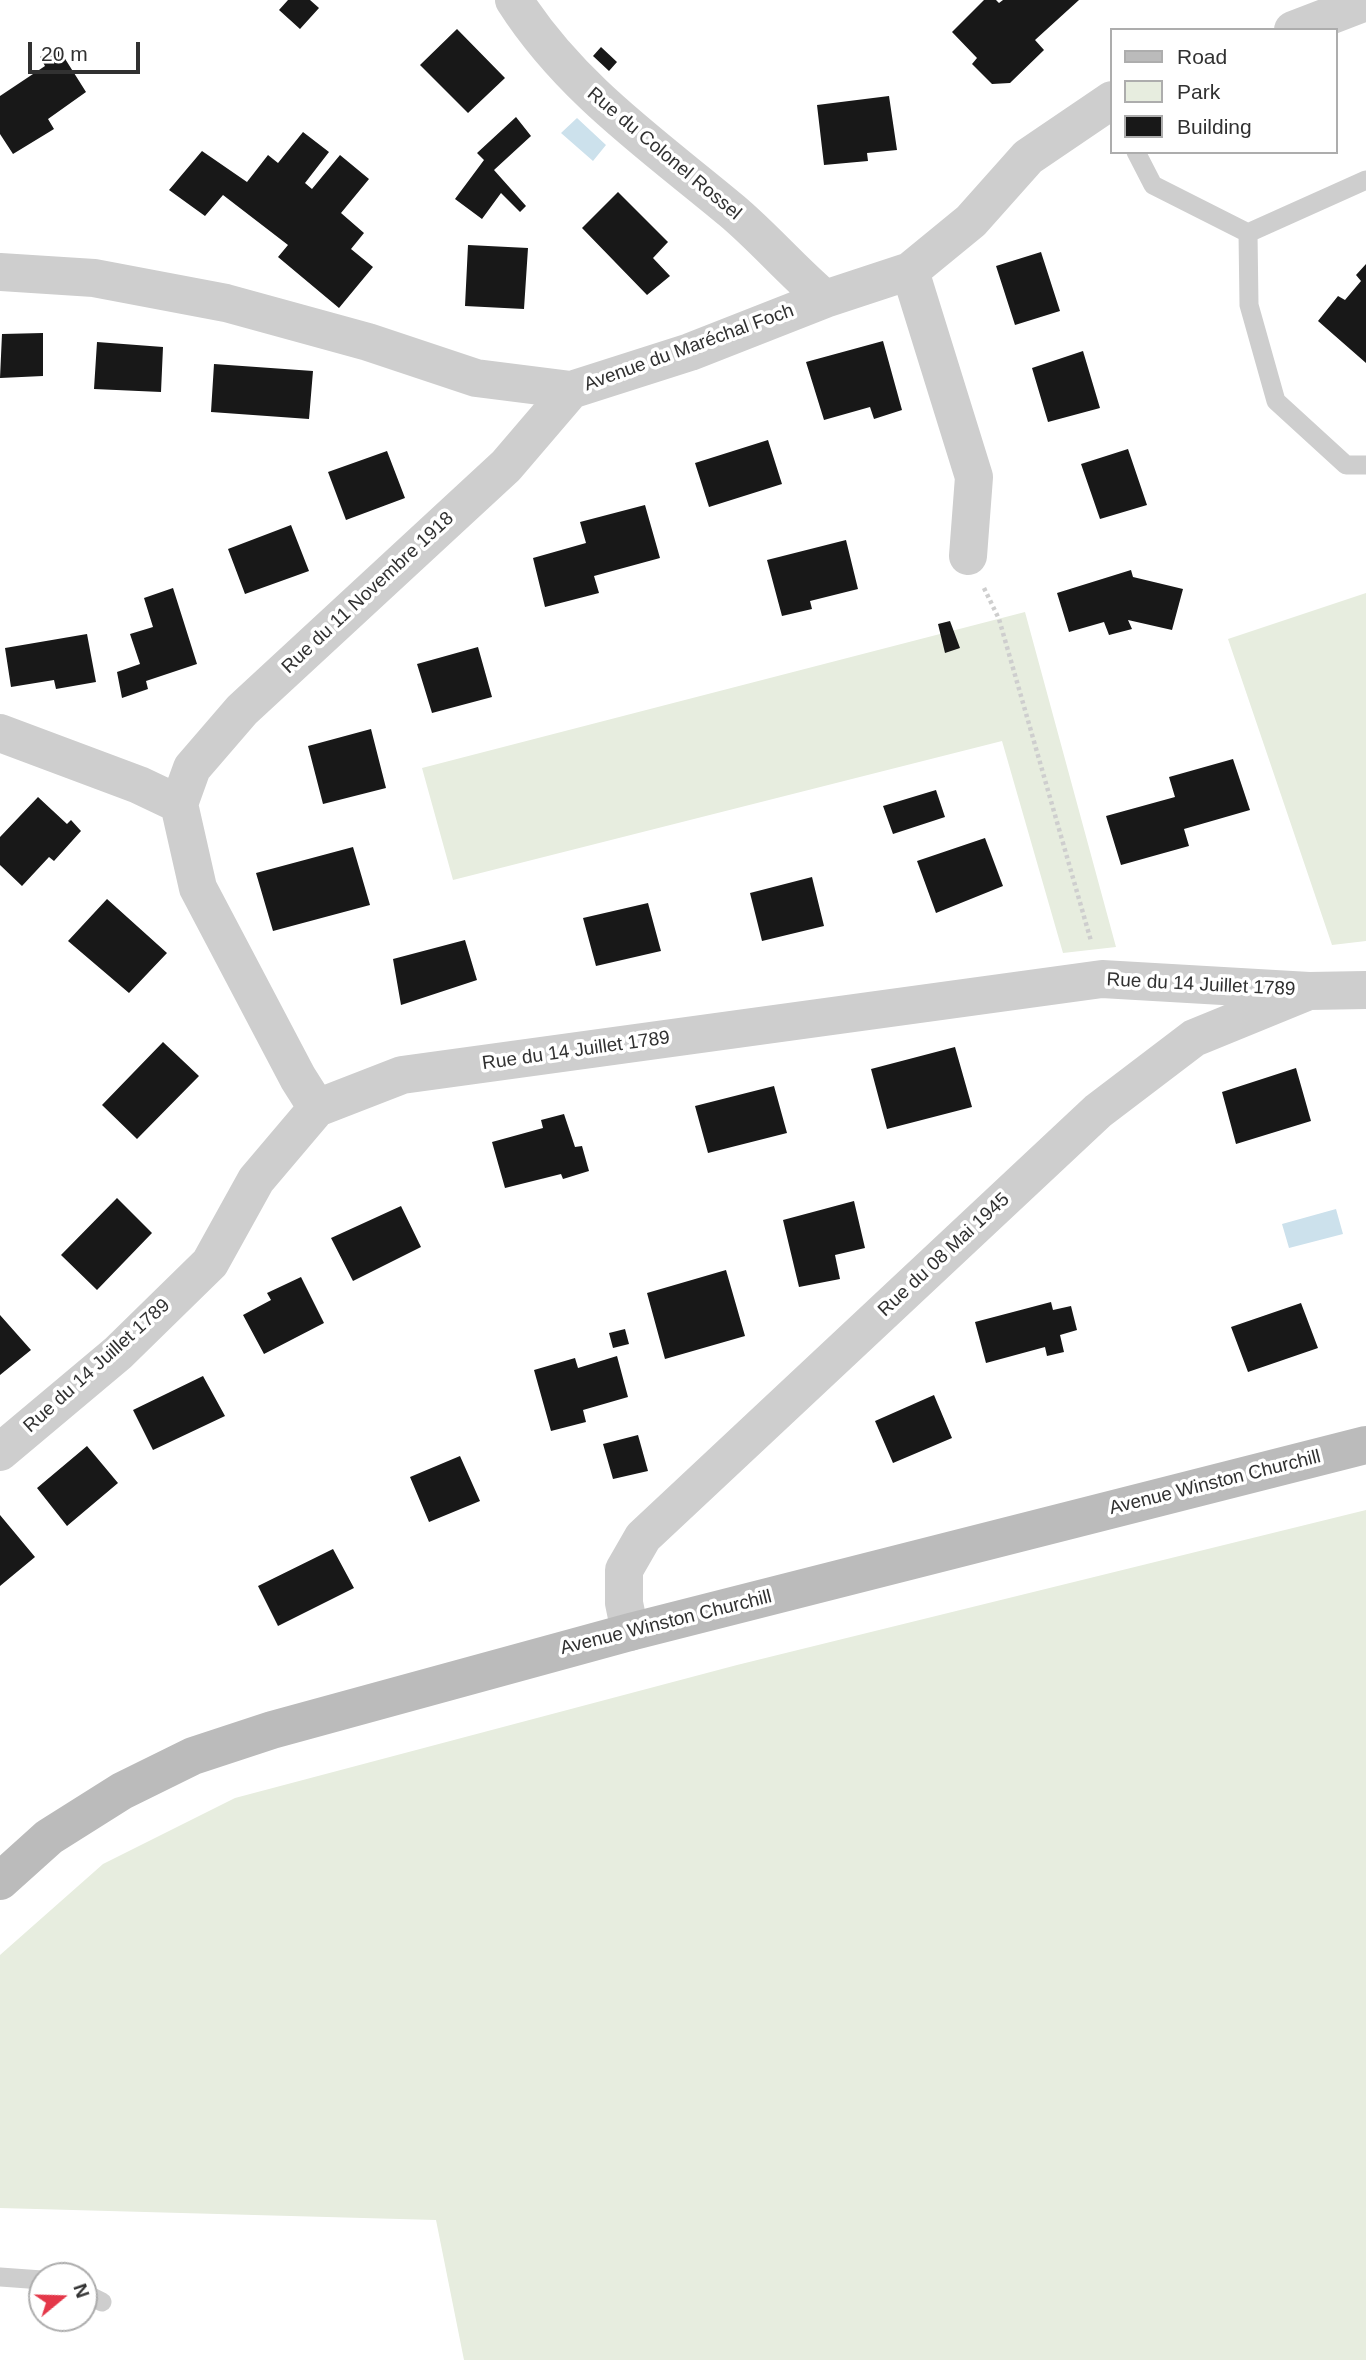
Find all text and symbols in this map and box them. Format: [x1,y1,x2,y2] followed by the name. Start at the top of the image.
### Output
[32,28,144,72] scale bar
[1110,28,1338,154] legend
[41,42,88,65] text: 20 m
[1177,45,1227,68] text: Road
[1177,80,1220,103] text: Park
[582,83,746,225] street label: Rue du Colonel Rossel
[1177,115,1252,138] text: Building
[581,299,797,397] street label: Avenue du Maréchal Foch
[277,507,459,679] street label: Rue du 11 Novembre 1918
[1106,969,1296,1001] street label: Rue du 14 Juillet 1789
[481,1027,671,1075] street label: Rue du 14 Juillet 1789
[874,1188,1014,1322] street label: Rue du 08 Mai 1945
[19,1294,175,1438] street label: Rue du 14 Juillet 1789
[1107,1446,1323,1520] street label: Avenue Winston Churchill
[558,1586,774,1660] street label: Avenue Winston Churchill
[28,2262,98,2332] north arrow
[69,2281,94,2301] text: N

